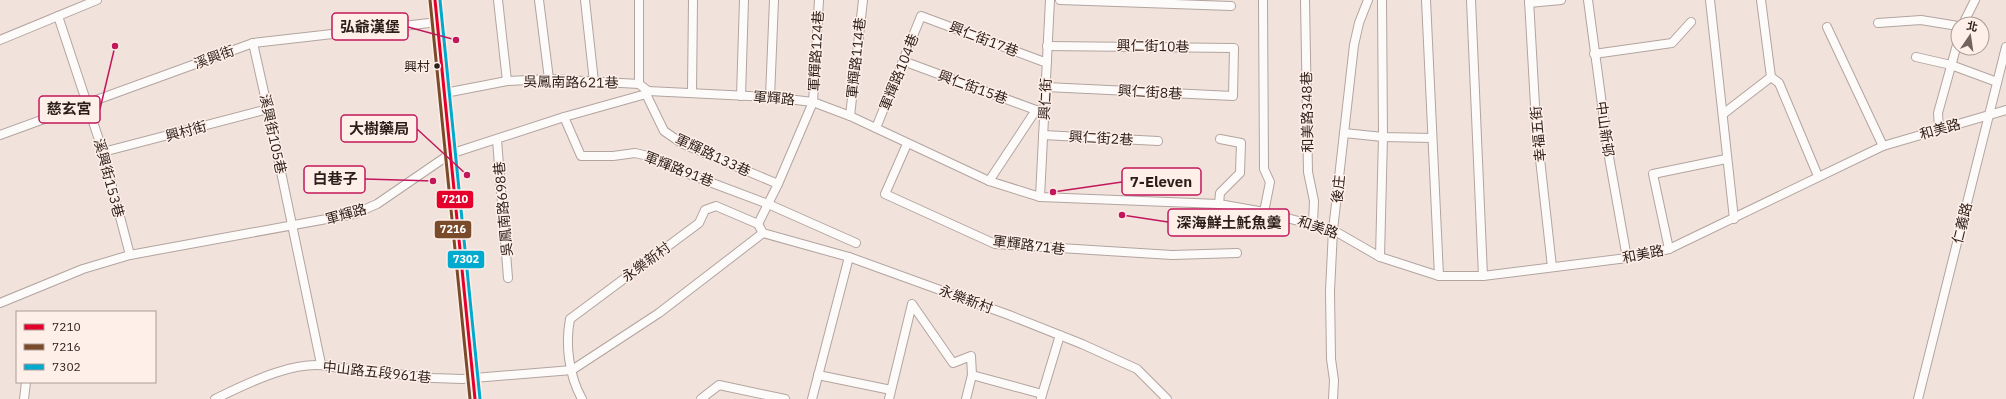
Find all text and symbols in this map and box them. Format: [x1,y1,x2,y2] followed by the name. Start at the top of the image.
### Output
[805,10,827,92] street label: 軍輝路124巷
[332,13,408,40] callout: 弘爺漢堡
[1950,16,1990,56] north arrow
[340,17,400,36] text: 弘爺漢堡
[843,17,869,99] street label: 軍輝路114巷
[947,18,1021,60] street label: 興仁街17巷
[1965,18,1979,34] text: 北
[875,31,923,113] street label: 軍輝路104巷
[1116,36,1190,56] street label: 興仁街10巷
[191,41,237,73] street label: 溪興街
[404,58,430,75] place label: 興村
[432,61,442,71] marker: 興村
[936,66,1010,108] street label: 興仁街15巷
[1297,71,1317,153] street label: 和美路348巷
[523,72,619,92] street label: 吳鳳南路621巷
[1035,78,1055,120] street label: 興仁街
[1117,81,1183,103] street label: 興仁街8巷
[752,87,796,109] street label: 軍輝路
[256,92,290,176] street label: 溪興街105巷
[39,96,100,123] callout: 慈玄宮
[46,99,92,118] text: 慈玄宮
[1592,100,1618,158] street label: 中山新邨
[1527,105,1549,163] street label: 幸福五街
[341,115,417,142] callout: 大樹藥局
[1917,115,1963,143] street label: 和美路
[163,117,209,145] street label: 興村街
[349,119,409,138] text: 大樹藥局
[1068,127,1134,149] street label: 興仁街2巷
[672,130,754,180] street label: 軍輝路133巷
[90,136,128,220] street label: 溪興街153巷
[642,148,716,190] street label: 軍輝路91巷
[490,161,516,257] street label: 吳鳳南路698巷
[304,166,365,193] callout: 白巷子
[1122,168,1201,195] callout: 7-Eleven
[312,169,358,188] text: 白巷子
[1130,172,1192,191] text: 7-Eleven
[1328,174,1348,204] street label: 後庄
[436,190,474,209] line badge: 7210
[442,192,469,206] text: 7210
[323,200,369,228] street label: 軍輝路
[1948,200,1976,246] street label: 仁義路
[1168,209,1289,236] callout: 深海鮮土魠魚羹
[1295,212,1341,242] street label: 和美路
[1176,213,1282,232] text: 深海鮮土魠魚羹
[434,220,472,239] line badge: 7216
[440,222,467,236] text: 7216
[992,232,1066,258] street label: 軍輝路71巷
[618,238,674,286] street label: 永樂新村
[1621,241,1665,267] street label: 和美路
[447,250,485,269] line badge: 7302
[453,252,480,266] text: 7302
[937,281,995,317] street label: 永樂新村
[16,311,156,383] legend
[52,319,81,334] text: 7210
[52,339,81,354] text: 7216
[322,357,432,387] street label: 中山路五段961巷
[52,359,81,374] text: 7302

